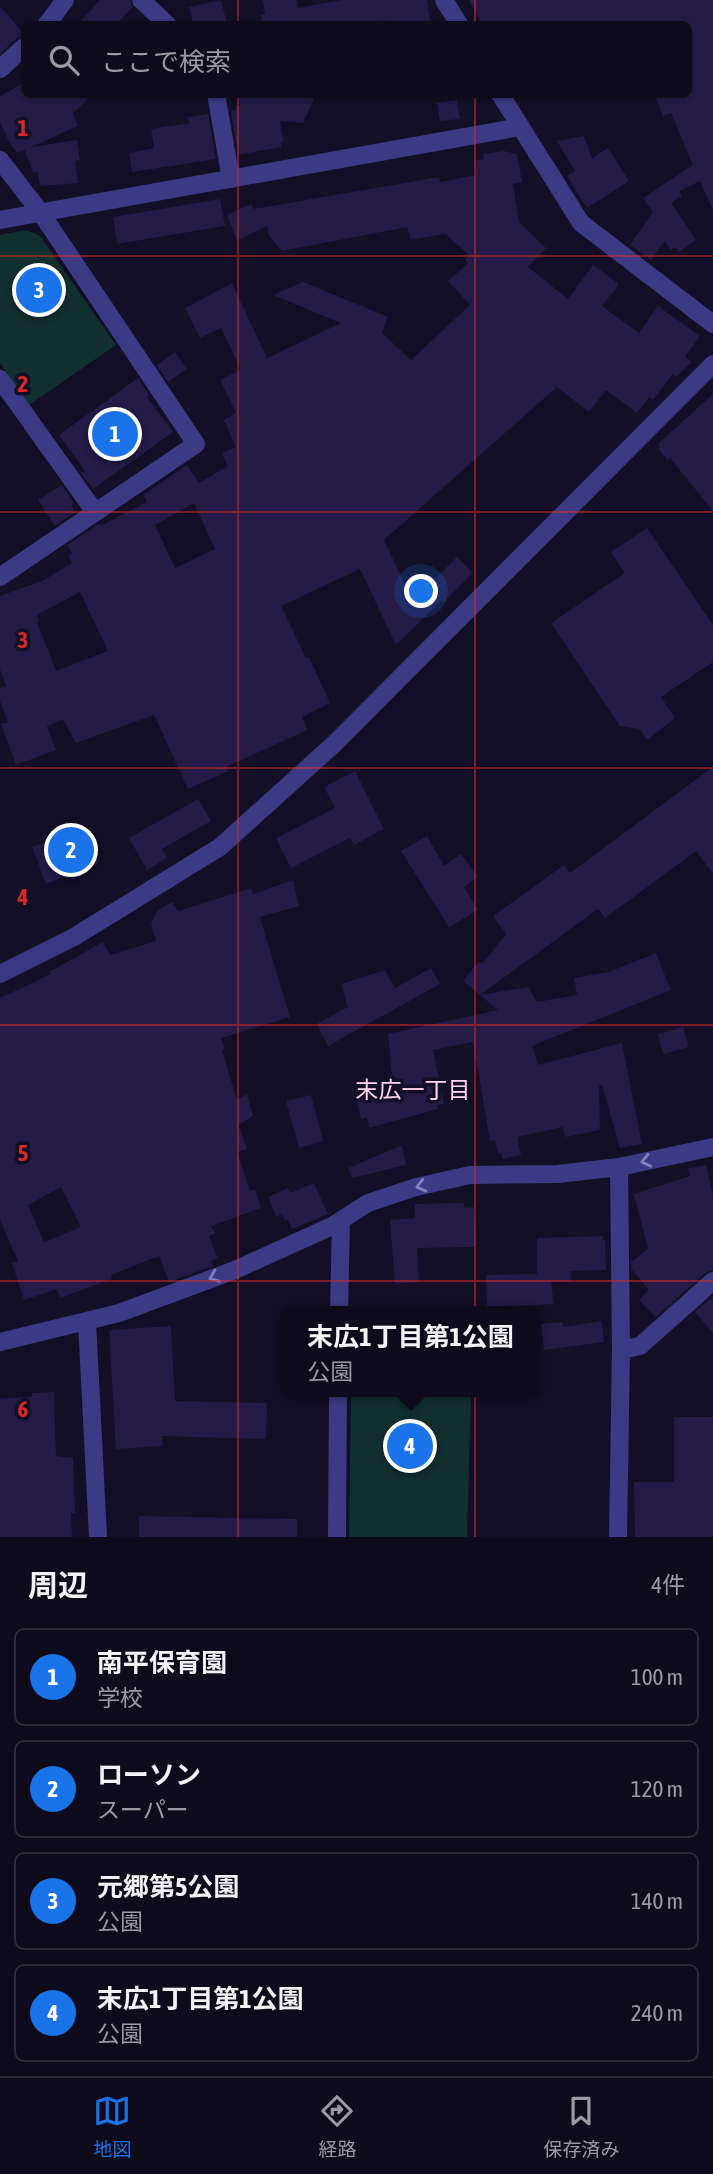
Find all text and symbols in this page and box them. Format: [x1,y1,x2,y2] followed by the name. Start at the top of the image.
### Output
[21,21,692,98] search box
[45,41,83,79] icon: search
[101,47,231,77] text: ここで検索
[18,115,29,141] text: 1
[16,264,62,316] pin: 3
[18,371,28,397] text: 2
[92,408,138,460] pin: 1
[404,574,438,608] your location
[18,627,28,653] text: 3
[48,824,94,876] pin: 2
[17,884,29,910] text: 4
[356,1077,471,1103] district label: 末広一丁目
[18,1140,29,1166] text: 5
[640,1152,652,1167] one-way arrow
[415,1178,427,1192] one-way arrow
[208,1269,220,1283] one-way arrow
[281,1306,540,1397] popup
[307,1322,514,1352] text: 末広1丁目第1公園
[307,1359,353,1385] text: 公園
[18,1396,29,1422] text: 6
[387,1420,433,1472] pin: 4
[28,1568,88,1602] text: 周辺
[651,1572,685,1598] text: 4件
[97,1648,227,1678] text: 南平保育園
[48,1664,58,1690] text: 1
[631,1664,683,1690] text: 100 m
[97,1685,143,1711] text: 学校
[97,1760,201,1790] text: ローソン
[48,1776,58,1802] text: 2
[631,1776,683,1802] text: 120 m
[97,1797,189,1823] text: スーパー
[97,1872,239,1902] text: 元郷第5公園
[48,1888,58,1914] text: 3
[631,1888,683,1914] text: 140 m
[97,1909,143,1935] text: 公園
[97,1984,303,2014] text: 末広1丁目第1公園
[48,2000,58,2026] text: 4
[631,2000,683,2026] text: 240 m
[97,2021,143,2047] text: 公園
[93,2092,132,2161] tab: 地図
[318,2092,357,2161] tab: 経路
[543,2092,620,2161] tab: 保存済み

